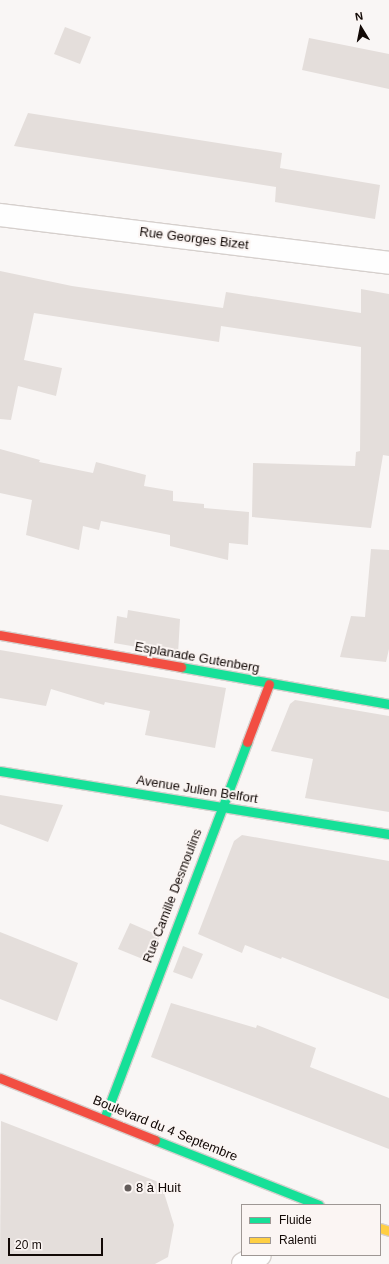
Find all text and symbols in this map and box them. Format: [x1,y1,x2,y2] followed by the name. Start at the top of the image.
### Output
[341,8,381,48] north arrow
[354,10,364,23] text: N
[139,225,249,253] street label: Rue Georges Bizet
[133,639,261,677] street label: Esplanade Gutenberg
[135,773,259,807] street label: Avenue Julien Belfort
[140,827,206,965] street label: Rue Camille Desmoulins
[90,1093,240,1165] street label: Boulevard du 4 Septembre
[136,1180,181,1196] place label: 8 à Huit
[123,1183,133,1193] marker: 8 à Huit
[241,1204,381,1256] legend
[279,1213,312,1227] text: Fluide
[10,1230,105,1256] scale bar
[279,1233,316,1247] text: Ralenti
[15,1238,42,1252] text: 20 m

